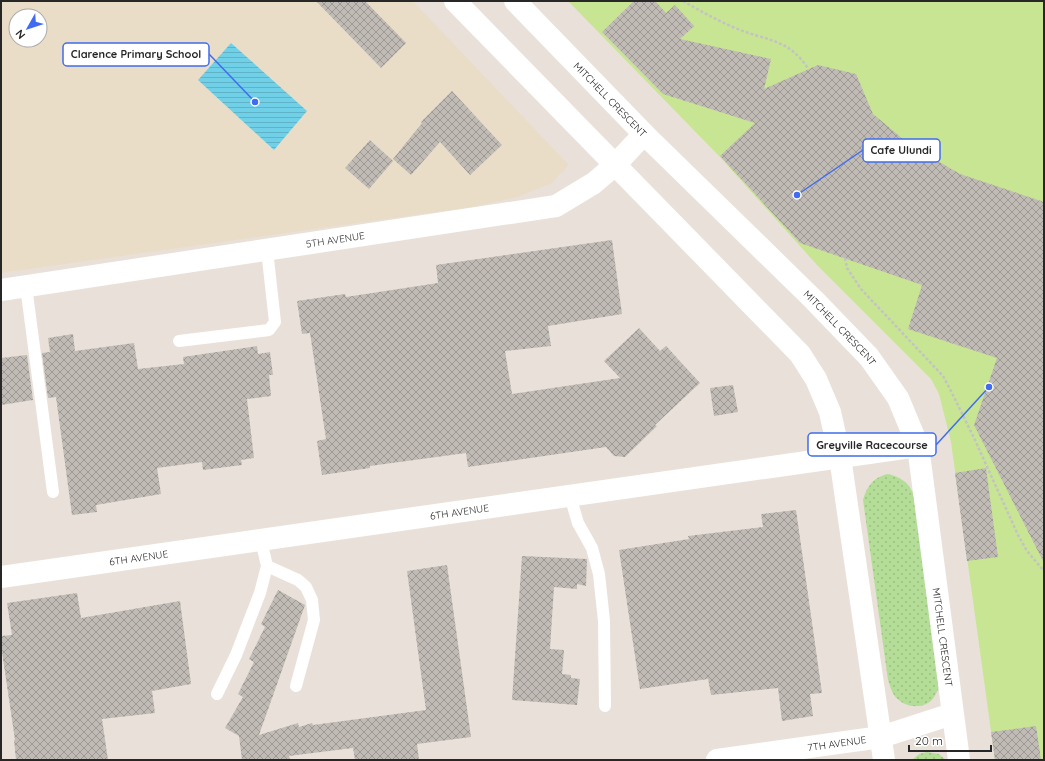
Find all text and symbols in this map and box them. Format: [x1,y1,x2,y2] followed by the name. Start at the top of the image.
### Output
[8,8,48,48] north arrow
[12,27,28,42] text: N
[63,43,209,66] callout: Clarence Primary School
[71,47,201,61] text: Clarence Primary School
[571,59,649,140] street label: MITCHELL CRESCENT
[863,139,940,162] callout: Cafe Ulundi
[870,143,932,157] text: Cafe Ulundi
[305,229,366,251] street label: 5TH AVENUE
[801,288,879,368] street label: MITCHELL CRESCENT
[808,433,936,456] callout: Greyville Racecourse
[816,438,928,452] text: Greyville Racecourse
[429,501,490,523] street label: 6TH AVENUE
[108,547,169,568] street label: 6TH AVENUE
[930,587,955,687] street label: MITCHELL CRESCENT
[909,727,991,753] scale bar
[807,733,867,754] street label: 7TH AVENUE
[915,733,943,748] text: 20 m

